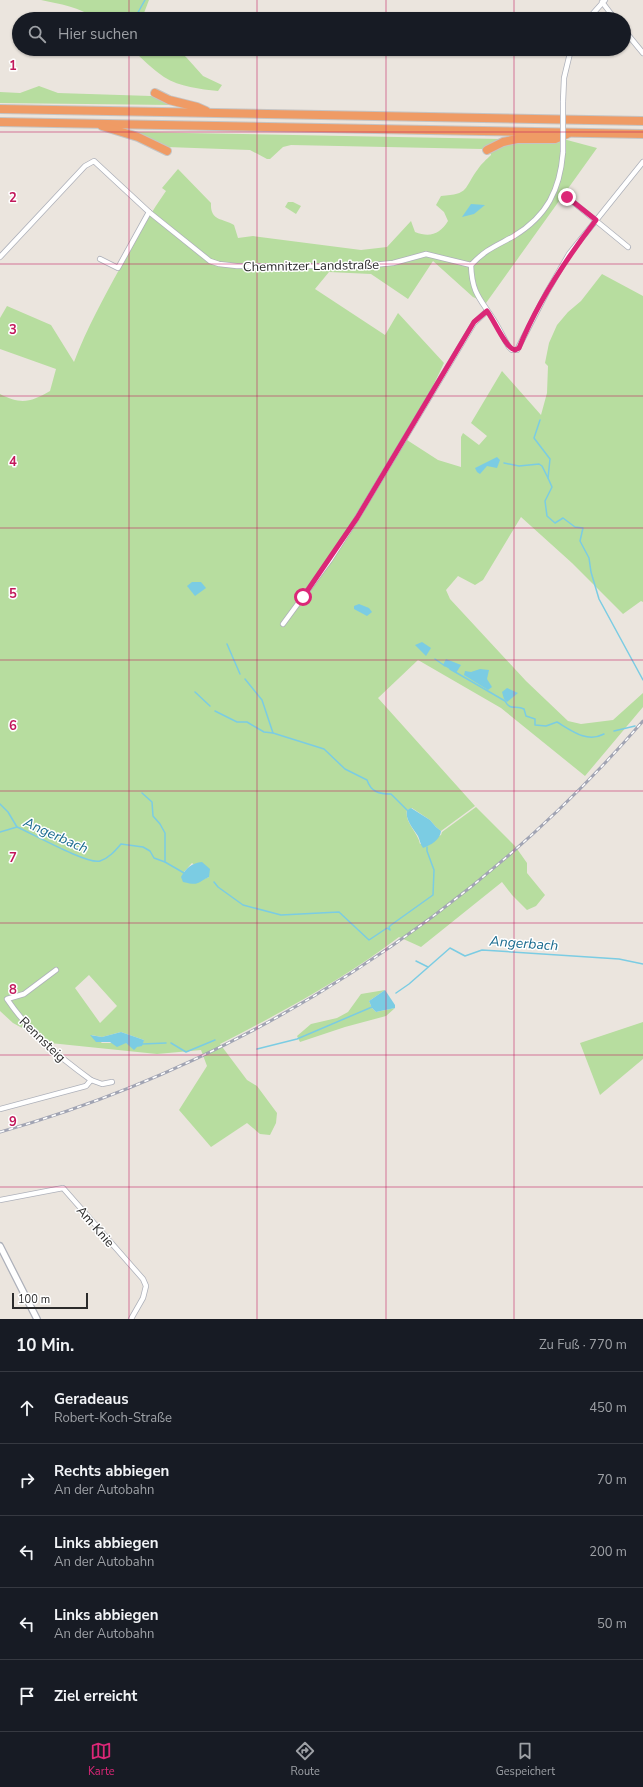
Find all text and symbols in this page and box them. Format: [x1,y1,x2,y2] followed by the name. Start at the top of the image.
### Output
[12,12,631,56] search box
[26,23,48,45] icon: search
[58,24,138,44] text: Hier suchen
[9,57,17,75] text: 1
[558,188,576,206] route end
[9,189,17,207] text: 2
[243,256,379,276] street label: Chemnitzer Landstraße
[9,321,17,339] text: 3
[9,453,17,471] text: 4
[9,585,17,603] text: 5
[294,588,312,606] route start
[9,717,17,735] text: 6
[20,812,91,858] water label: Angerbach
[9,849,17,867] text: 7
[488,932,559,955] water label: Angerbach
[9,981,17,999] text: 8
[15,1013,70,1067] street label: Rennsteig
[9,1113,17,1131] text: 9
[72,1202,118,1251] street label: Am Knie
[12,1291,88,1310] scale bar
[18,1292,50,1307] text: 100 m
[16,1334,74,1357] text: 10 Min.
[539,1336,627,1354] text: Zu Fuß · 770 m
[54,1389,129,1409] text: Geradeaus
[16,1397,38,1419] icon: ahead
[589,1399,627,1417] text: 450 m
[54,1409,172,1427] text: Robert-Koch-Straße
[54,1461,169,1481] text: Rechts abbiegen
[16,1469,38,1491] icon: right
[597,1471,627,1489] text: 70 m
[54,1481,154,1499] text: An der Autobahn
[54,1533,158,1553] text: Links abbiegen
[16,1541,38,1563] icon: left
[589,1543,627,1561] text: 200 m
[54,1553,154,1571] text: An der Autobahn
[54,1605,158,1625] text: Links abbiegen
[16,1613,38,1635] icon: left
[597,1615,627,1633] text: 50 m
[54,1625,154,1643] text: An der Autobahn
[16,1685,38,1707] icon: arrive
[54,1686,137,1706] text: Ziel erreicht
[88,1740,115,1779] tab: Karte
[291,1740,320,1779] tab: Route
[496,1740,555,1779] tab: Gespeichert

